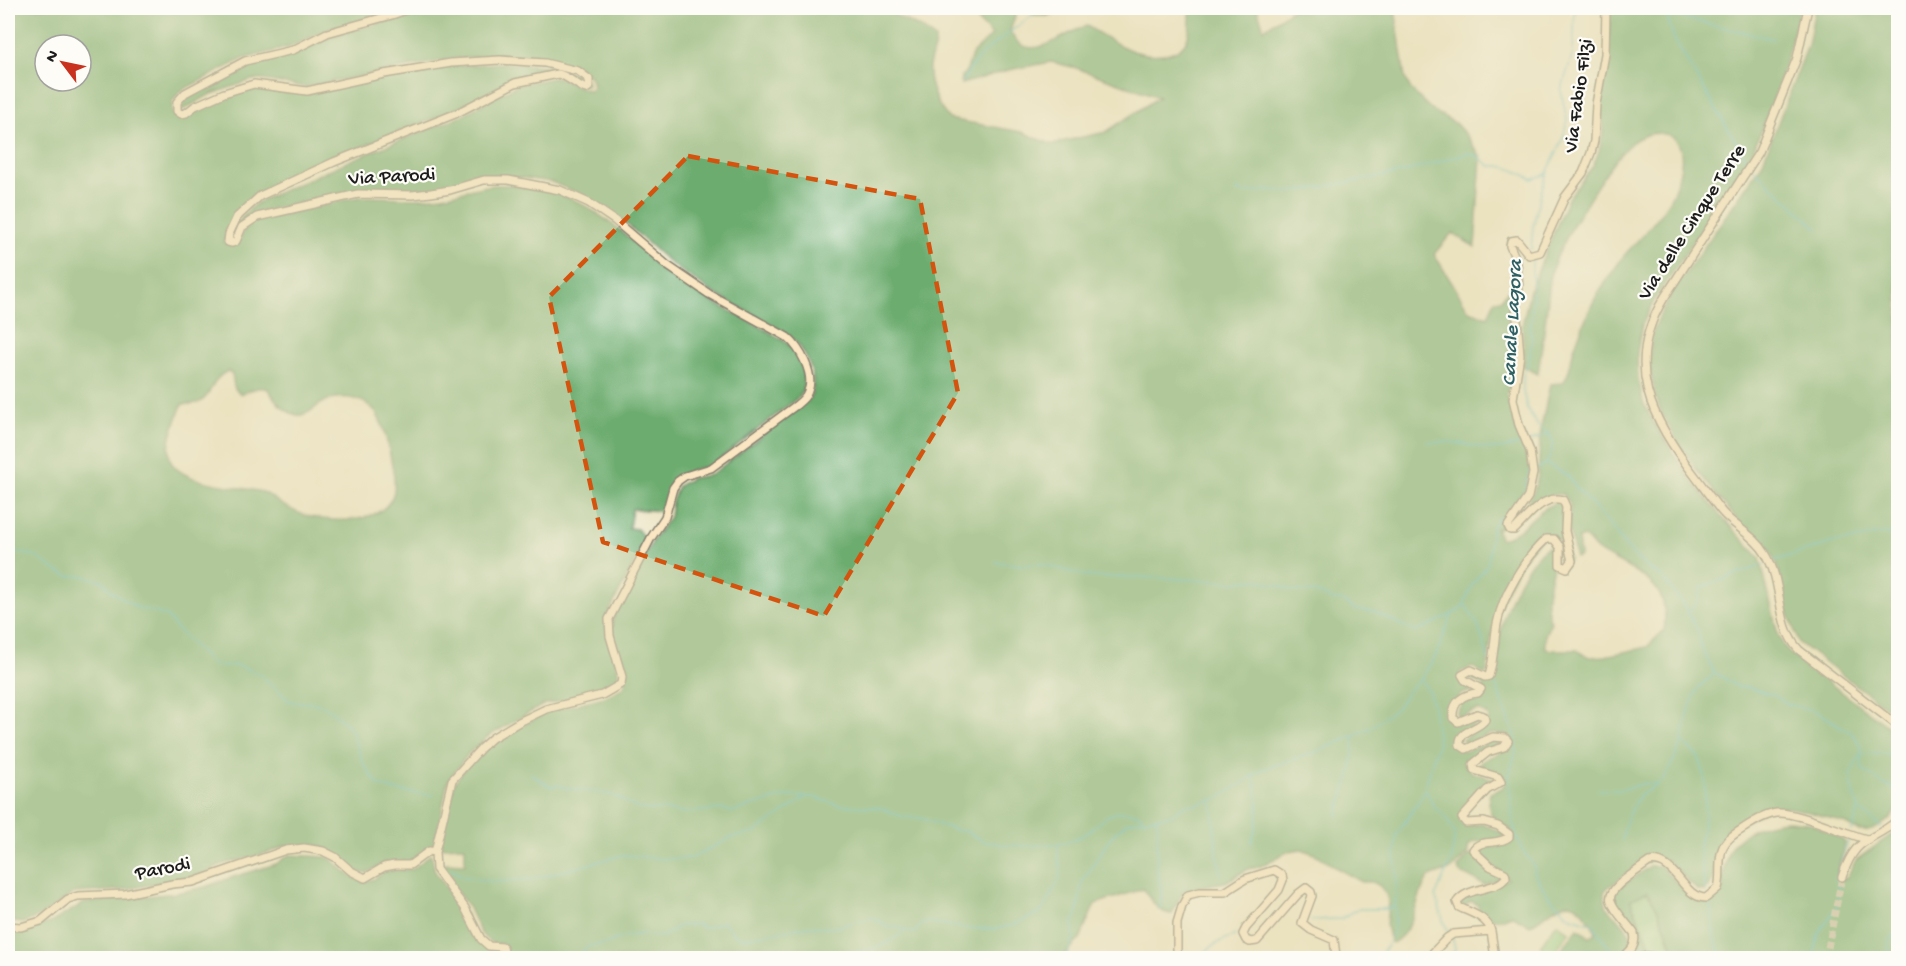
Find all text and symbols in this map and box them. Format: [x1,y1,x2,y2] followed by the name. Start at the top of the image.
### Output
[33,33,93,93] north arrow
[1560,38,1599,155] street label: Via Fabio Filzi
[42,47,64,66] text: N
[1634,140,1752,306] street label: Via delle Cinque Terre
[347,164,436,192] street label: Via Parodi
[1498,258,1530,387] water label: Canale Lagora
[133,853,193,887] street label: Parodi

